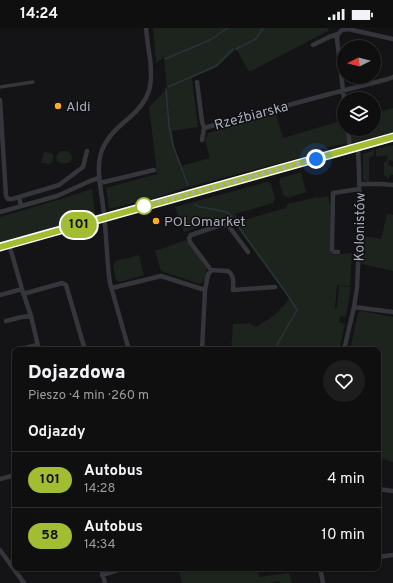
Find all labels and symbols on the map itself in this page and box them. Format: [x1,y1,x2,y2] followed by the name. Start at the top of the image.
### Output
[337,40,381,84] north arrow
[213,98,290,134] street label: Rzeźbiarska
[66,99,91,116] place label: Aldi
[53,101,63,111] marker: Aldi
[306,149,326,169] your location
[351,192,370,262] street label: Kolonistów
[135,197,153,215] unlabelled marker
[56,212,102,238] line badge: 101
[164,214,246,231] place label: POLOmarket
[151,216,161,226] marker: POLOmarket

